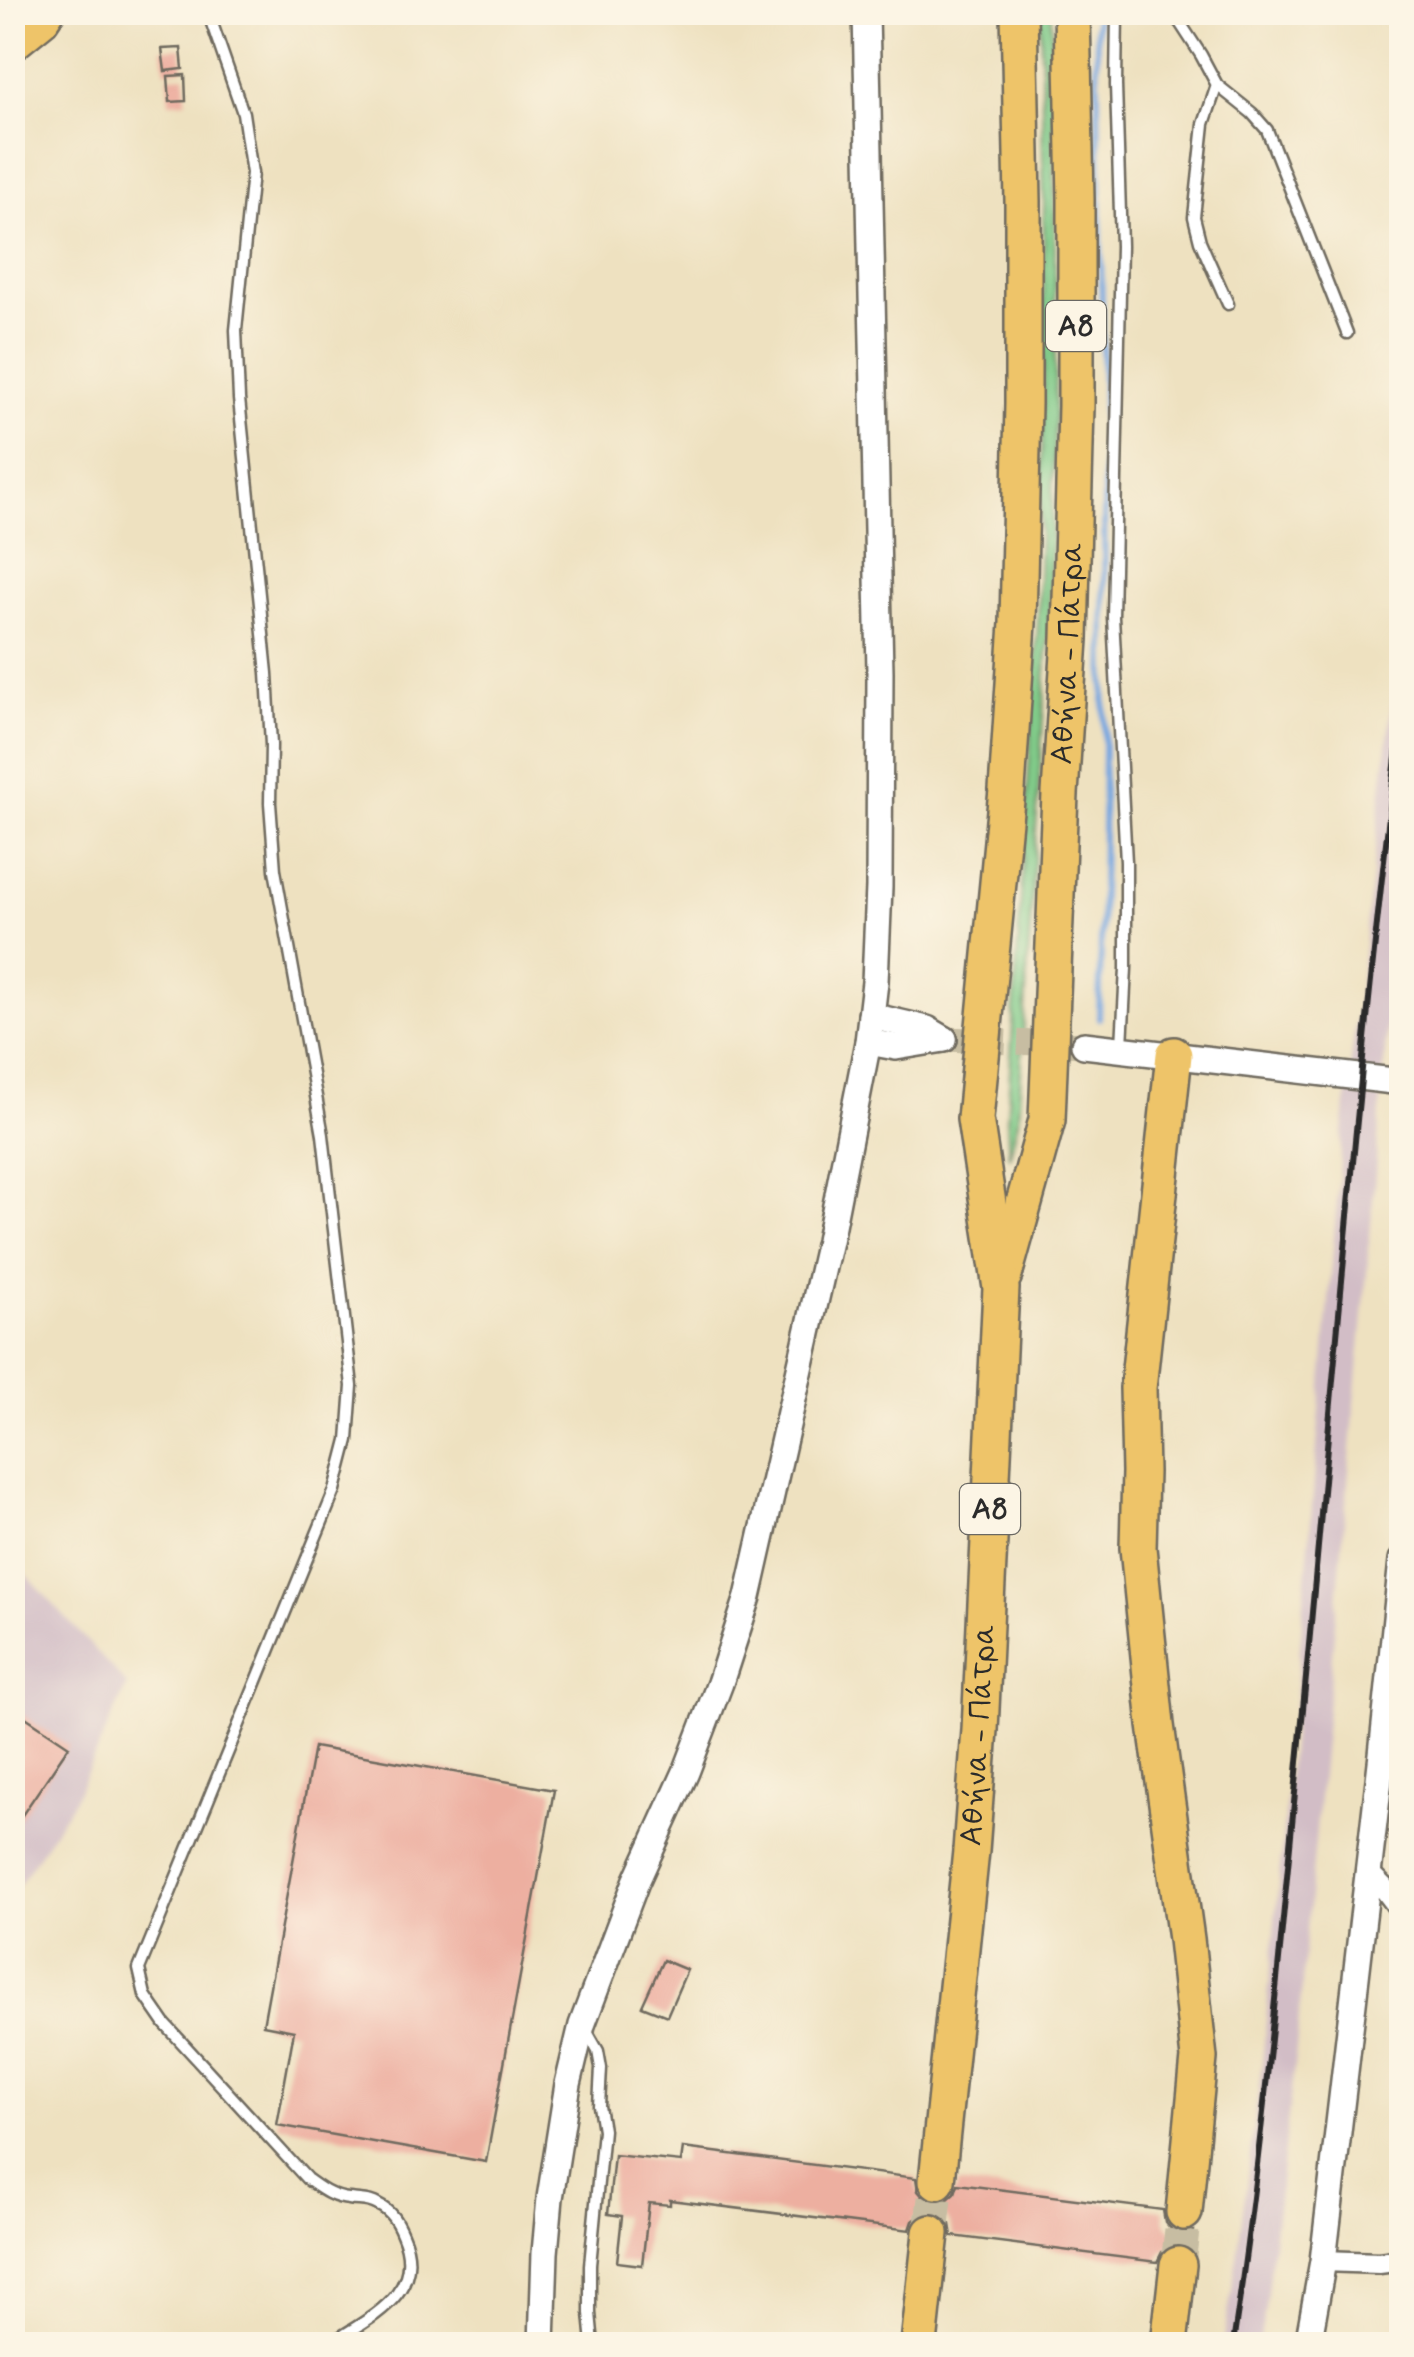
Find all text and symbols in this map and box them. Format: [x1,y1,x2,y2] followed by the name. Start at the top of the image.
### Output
[1046,301,1106,351] road number: Α8
[1041,542,1093,766] street label: Αθήνα - Πάτρα
[960,1484,1020,1534] road number: Α8
[950,1623,1006,1847] street label: Αθήνα - Πάτρα

